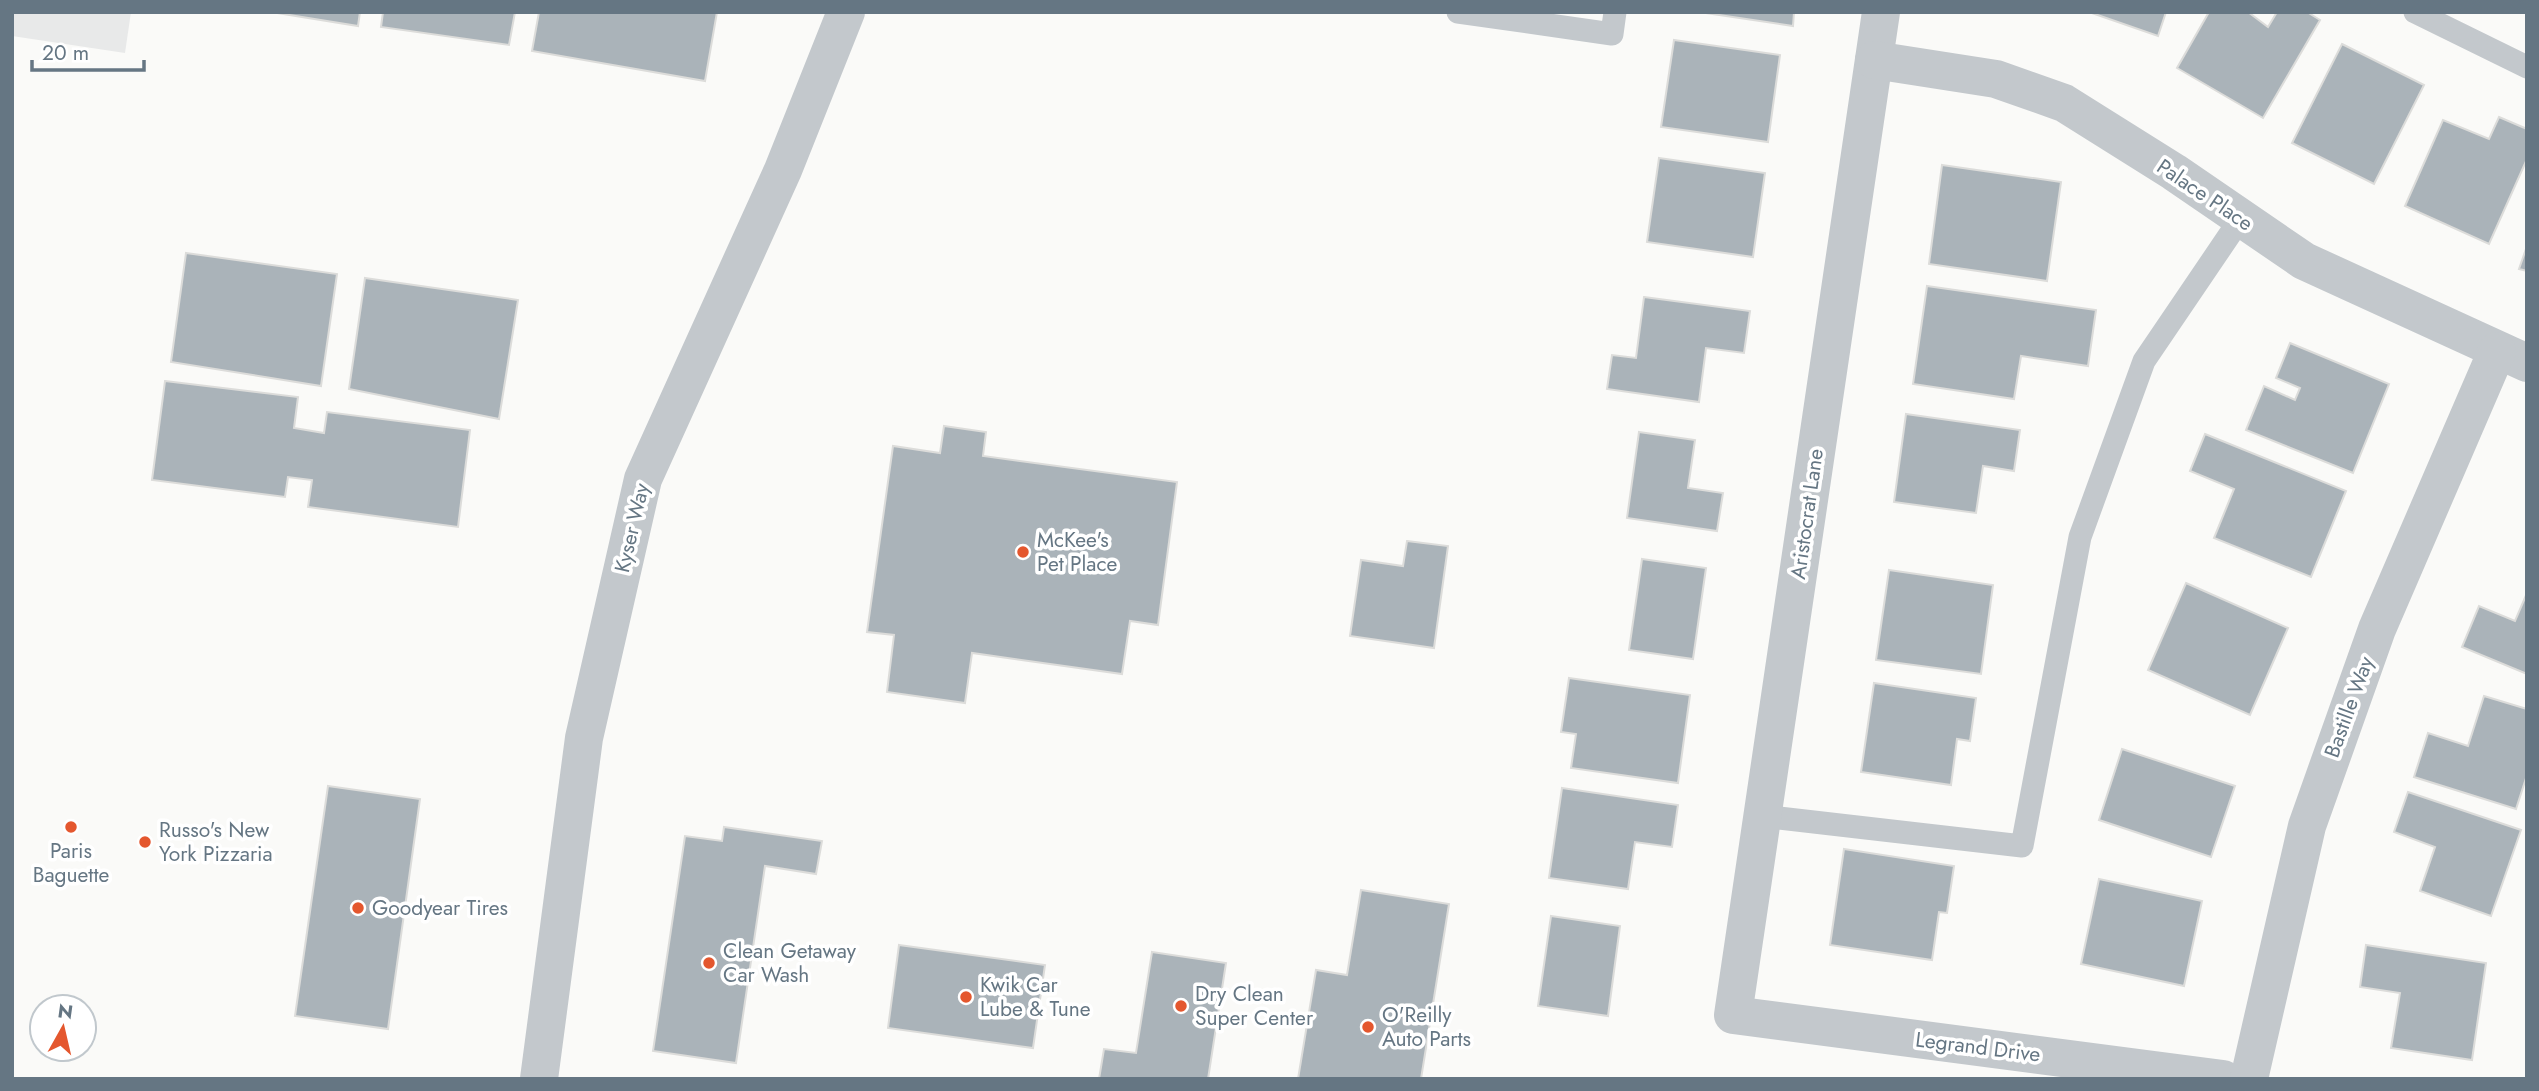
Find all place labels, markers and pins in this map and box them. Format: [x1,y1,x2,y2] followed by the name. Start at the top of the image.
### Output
[1037,525,1118,579] place label: McKee's Pet Place
[1015,544,1031,560] marker: McKee's Pet Place
[159,815,273,869] place label: Russo's New York Pizzaria
[63,819,79,835] marker: Paris Baguette
[137,834,153,850] marker: Russo's New York Pizzaria
[33,836,109,890] place label: Paris Baguette
[372,893,508,923] place label: Goodyear Tires
[350,900,366,916] marker: Goodyear Tires
[723,936,857,990] place label: Clean Getaway Car Wash
[701,955,717,971] marker: Clean Getaway Car Wash
[980,970,1091,1024] place label: Kwik Car Lube & Tune
[1195,979,1314,1033] place label: Dry Clean Super Center
[958,989,974,1005] marker: Kwik Car Lube & Tune
[1173,998,1189,1014] marker: Dry Clean Super Center
[1382,1000,1471,1054] place label: O'Reilly Auto Parts
[1360,1019,1376,1035] marker: O'Reilly Auto Parts

